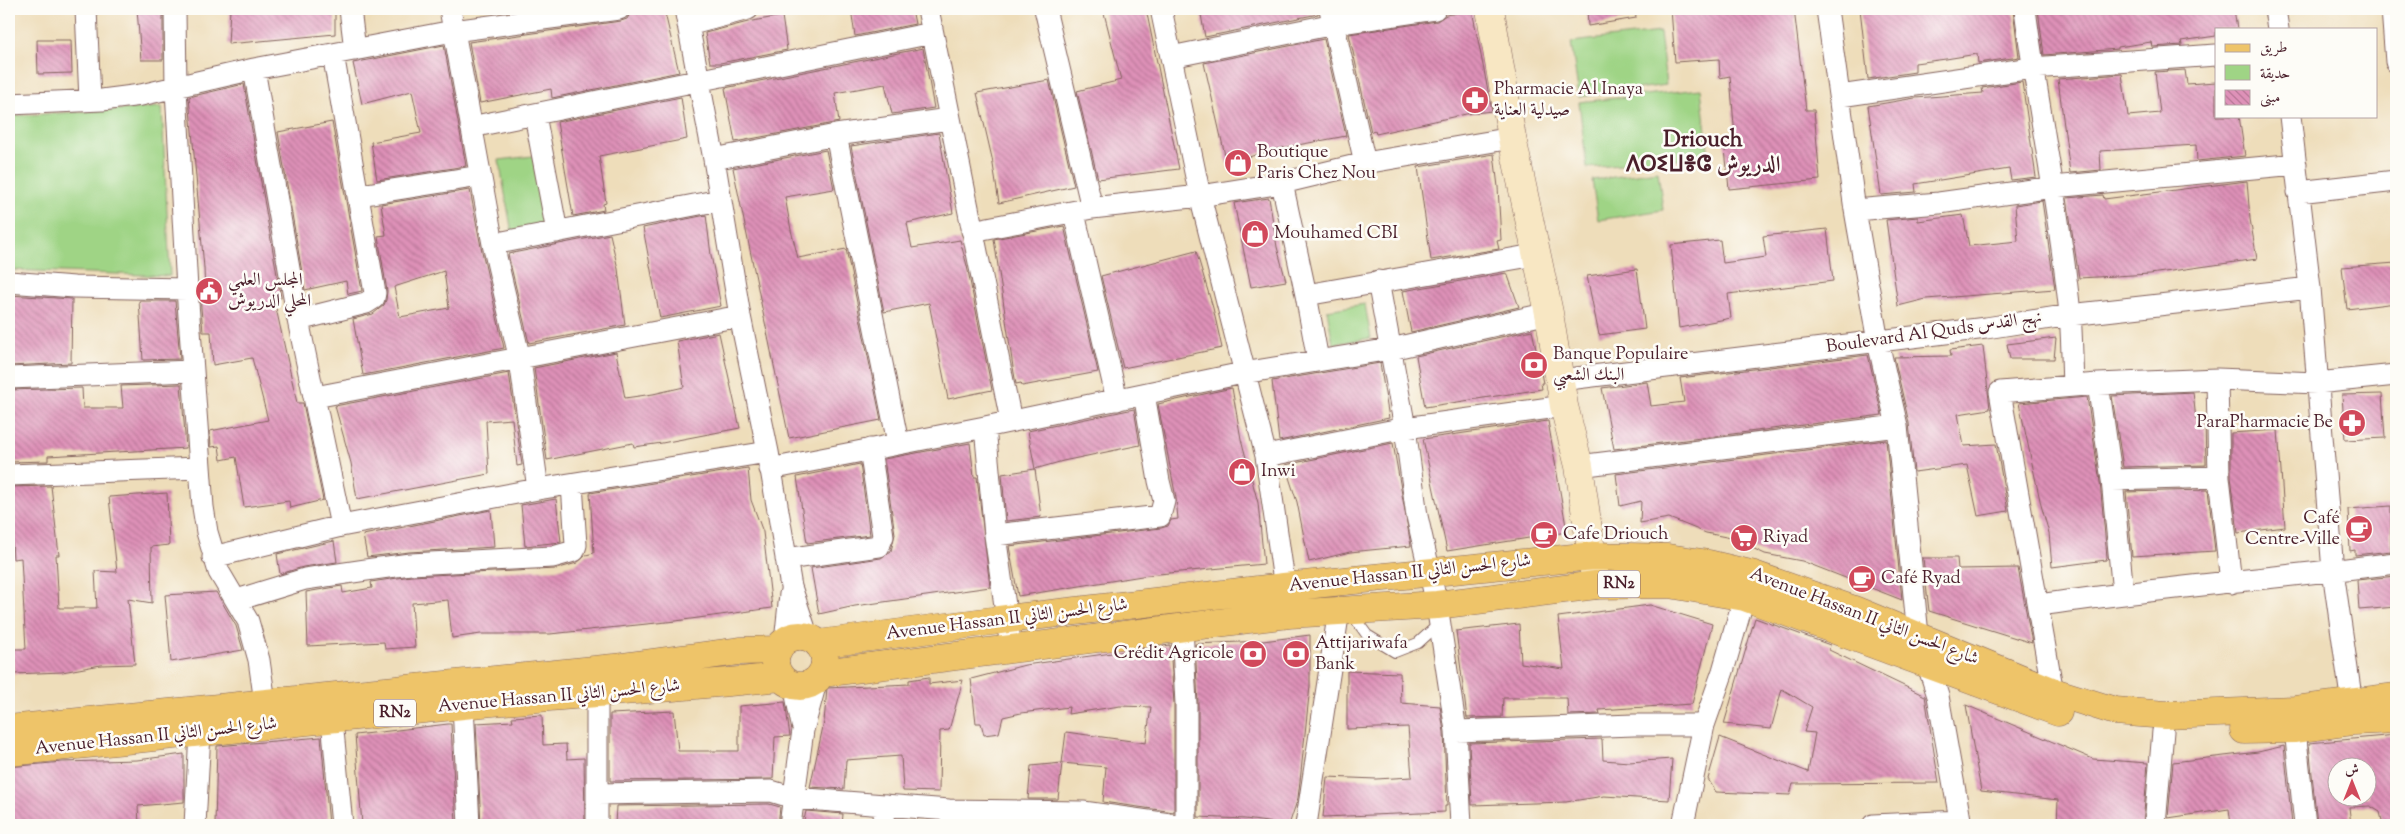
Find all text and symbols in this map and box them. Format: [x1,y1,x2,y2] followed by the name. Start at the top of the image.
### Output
[2215,28,2378,118] legend
[2260,38,2287,59] text: طريق
[2260,64,2290,85] text: حديقة
[1494,77,1643,124] place label: Pharmacie Al Inaya صيدلية العناية
[1460,85,1490,115] pharmacy icon: Pharmacie Al Inaya صيدلية العناية
[2260,88,2280,109] text: مبنى
[1626,125,1780,182] district label: Driouch ⴷⵔⵉⵡⴻⵛ الدريوش
[1257,140,1376,187] place label: Boutique Paris Chez Nou
[1223,148,1253,178] shop icon: Boutique Paris Chez Nou
[1240,219,1270,249] shop icon: Mouhamed CBI
[1274,221,1398,247] place label: Mouhamed CBI
[228,268,311,317] place label: المجلس العلمي المحلي الدريوش
[194,276,224,306] public building icon: المجلس العلمي المحلي الدريوش
[1824,305,2044,362] street label: Boulevard Al Quds نهج القدس
[1553,342,1688,391] place label: Banque Populaire البنك الشعبي
[1519,350,1549,380] bank icon: Banque Populaire البنك الشعبي
[2337,408,2367,438] pharmacy icon: ParaPharmacie Be
[2196,410,2333,436] place label: ParaPharmacie Be
[1227,457,1257,487] shop icon: Inwi
[1261,459,1296,485] place label: Inwi
[2245,506,2340,553] place label: Café Centre-Ville
[2344,514,2374,544] cafe icon: Café Centre-Ville
[1529,520,1559,550] cafe icon: Cafe Driouch
[1563,522,1669,548] place label: Cafe Driouch
[1729,523,1759,553] supermarket icon: Riyad
[1763,525,1808,551] place label: Riyad
[1288,548,1532,600] street label: Avenue Hassan II شارع الحسن الثاني
[1746,561,1982,673] street label: Avenue Hassan II شارع الحسن الثاني
[1847,564,1877,594] cafe icon: Café Ryad
[1881,566,1961,592] place label: Café Ryad
[1598,570,1640,598] road number: RN2
[885,592,1129,648] street label: Avenue Hassan II شارع الحسن الثاني
[1315,631,1408,678] place label: Attijariwafa Bank
[1238,639,1268,669] bank icon: Crédit Agricole
[1281,639,1311,669] bank icon: Attijariwafa Bank
[1113,641,1234,667] place label: Crédit Agricole
[437,673,681,721] street label: Avenue Hassan II شارع الحسن الثاني
[374,700,416,726] road number: RN2
[34,711,278,763] street label: Avenue Hassan II شارع الحسن الثاني
[2328,756,2378,806] north arrow
[2345,761,2359,781] text: ش

